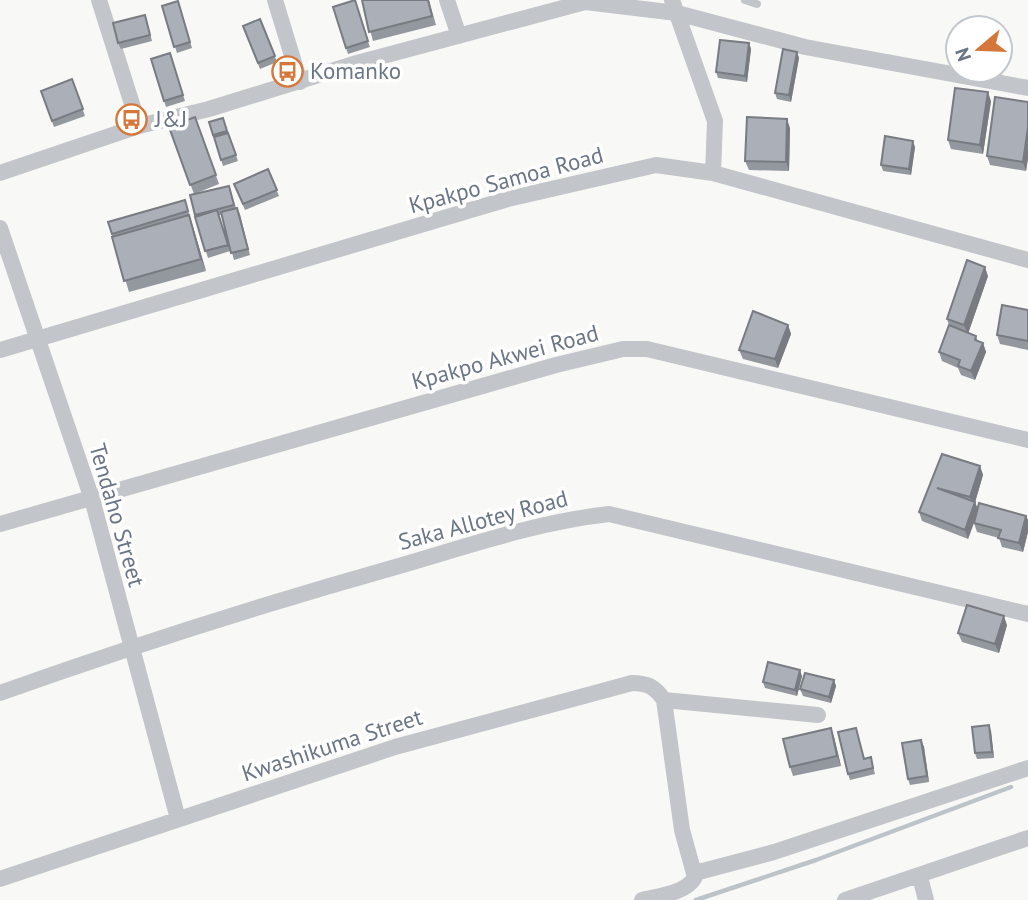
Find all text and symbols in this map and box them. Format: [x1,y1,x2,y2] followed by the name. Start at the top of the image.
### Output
[944,14,1014,84] north arrow
[950,45,976,64] text: N
[270,54,304,88] bus stop icon: Komanko
[310,56,401,85] place label: Komanko
[115,102,149,136] bus stop icon: J&J
[154,104,187,133] place label: J&J
[406,140,606,219] street label: Kpakpo Samoa Road
[408,318,601,395] street label: Kpakpo Akwei Road
[83,440,152,590] street label: Tendaho Street
[395,483,571,556] street label: Saka Allotey Road
[238,702,426,787] street label: Kwashikuma Street

